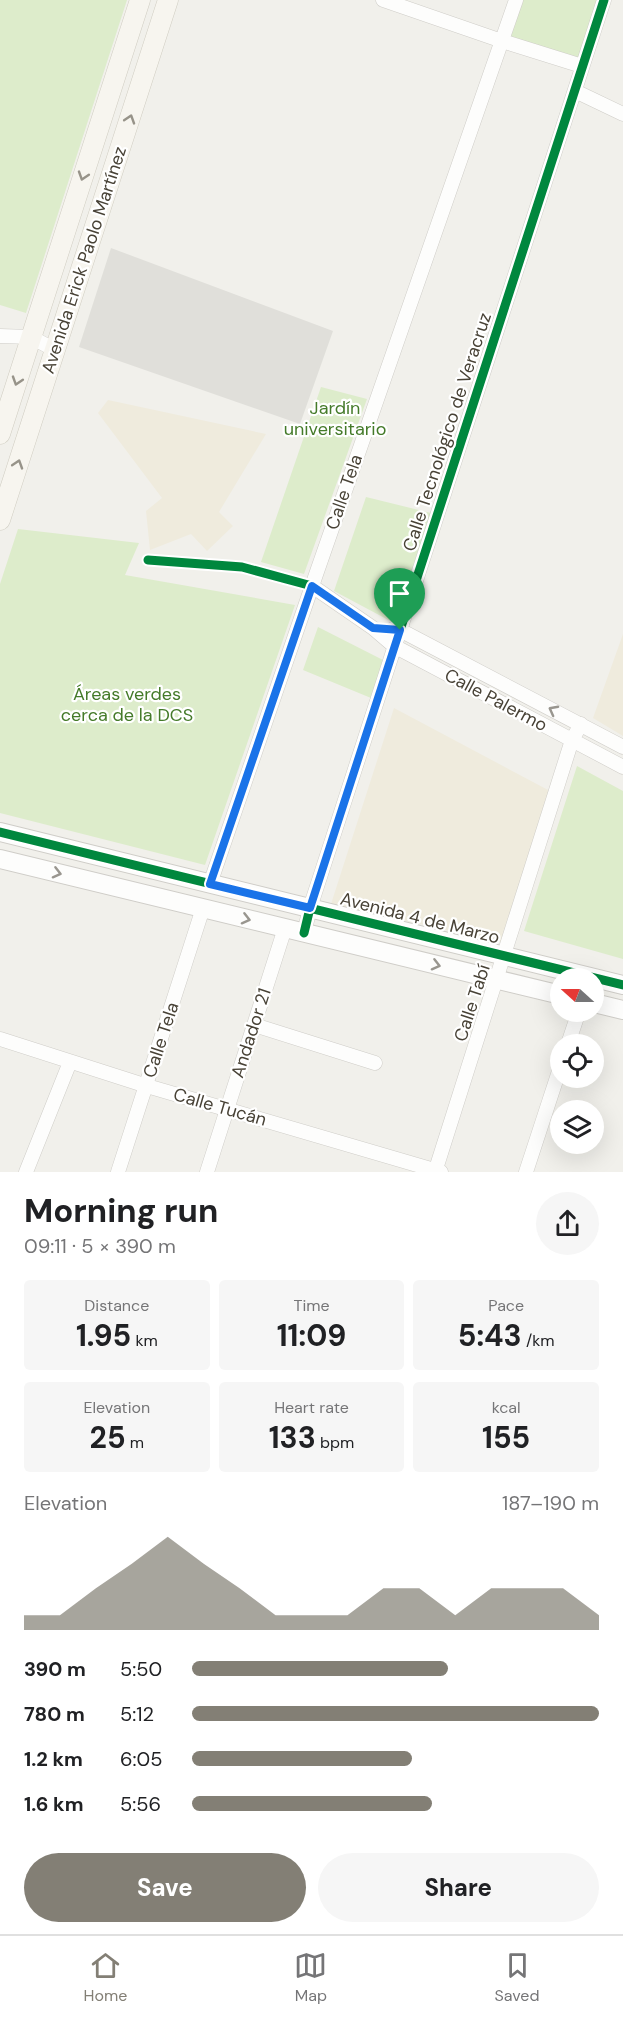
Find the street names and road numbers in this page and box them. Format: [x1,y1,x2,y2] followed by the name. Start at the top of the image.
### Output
[36,143,132,377] street label: Avenida Erick Paolo Martínez
[397,310,497,554] street label: Calle Tecnológico de Veracruz
[320,451,368,533] street label: Calle Tela
[440,663,552,737] street label: Calle Palermo
[338,887,502,949] street label: Avenida 4 de Marzo
[448,961,496,1045] street label: Calle Tabí
[225,985,277,1081] street label: Andador 21
[137,999,185,1081] street label: Calle Tela
[171,1082,269,1132] street label: Calle Tucán

